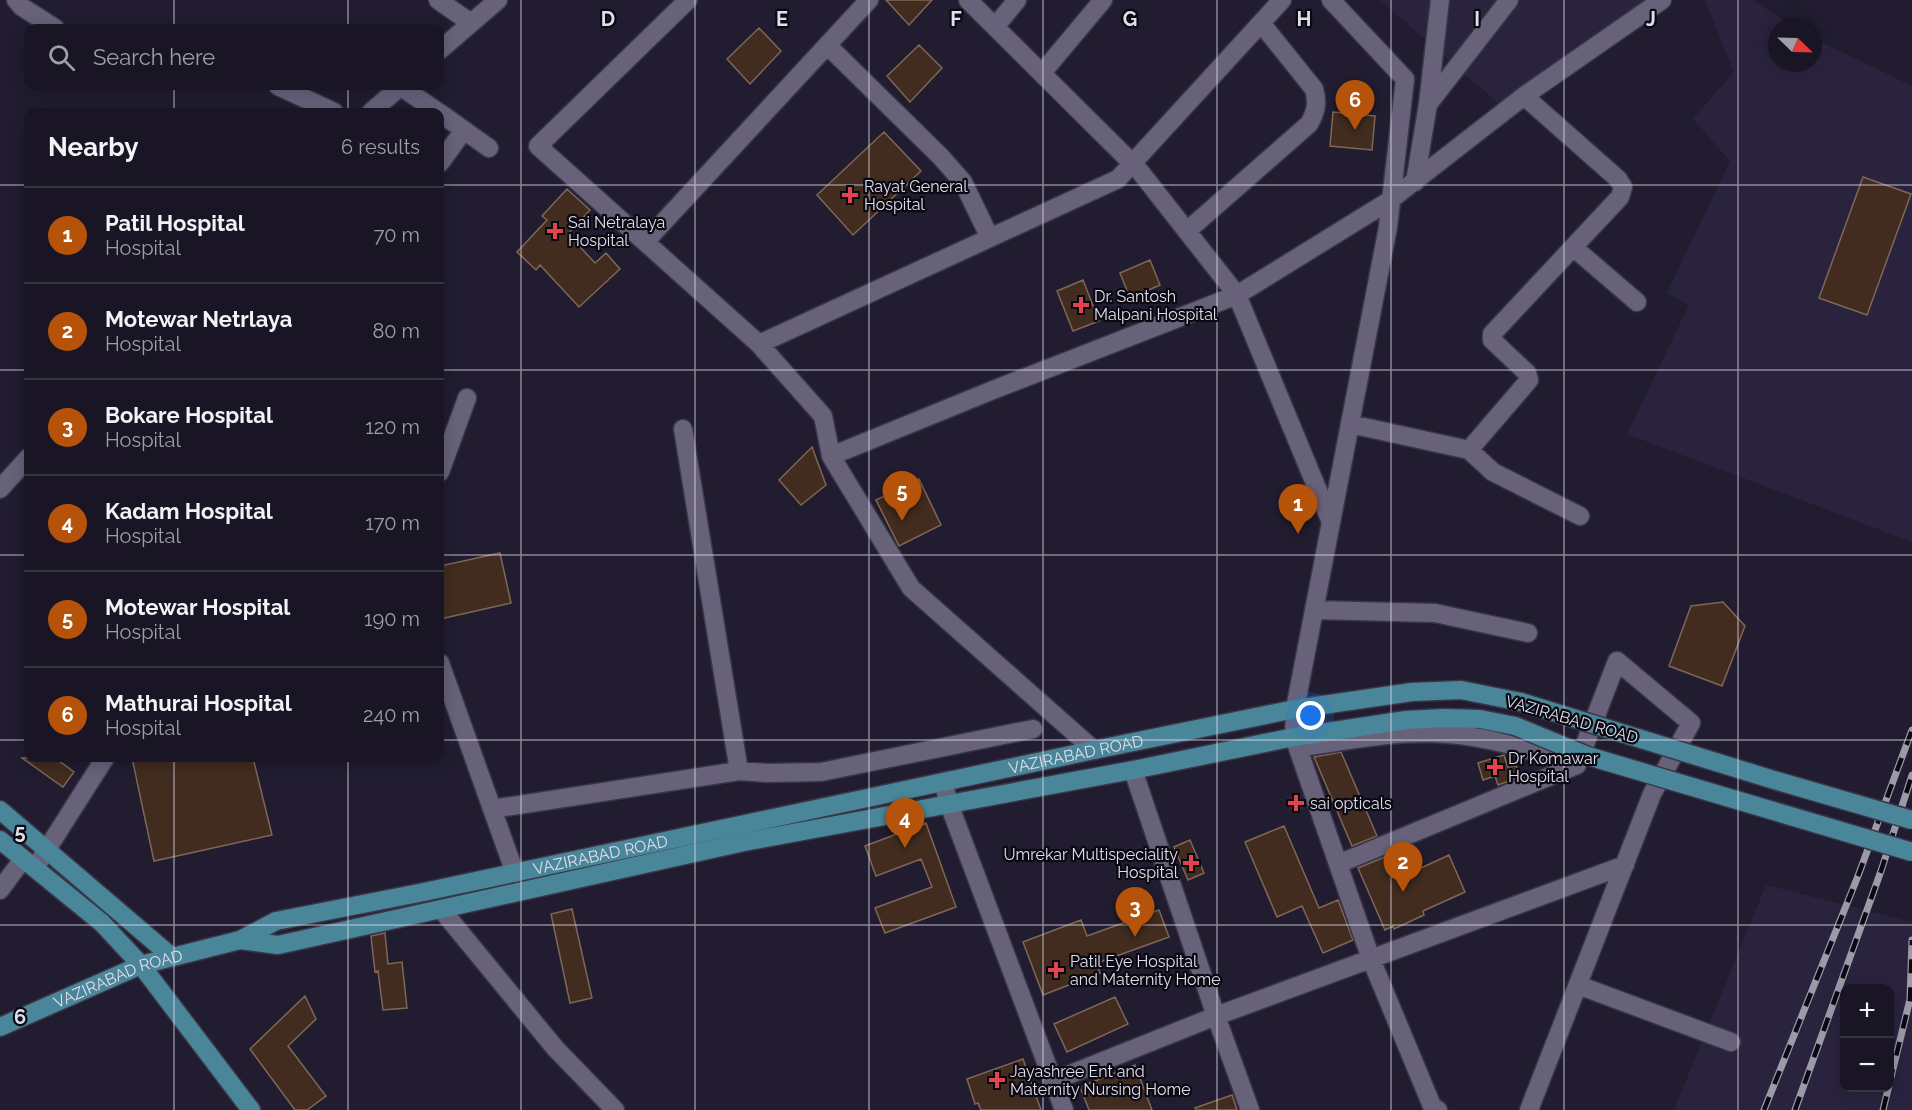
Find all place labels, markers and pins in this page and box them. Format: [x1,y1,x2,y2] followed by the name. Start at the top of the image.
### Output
[1336,80,1374,130] pin: 6
[864,177,968,214] place label: Rayat General Hospital
[841,186,859,204] marker: Rayat General Hospital
[568,213,665,250] place label: Sai Netralaya Hospital
[546,222,564,240] marker: Sai Netralaya Hospital
[1094,287,1218,324] place label: Dr. Santosh Malpani Hospital
[1072,296,1090,314] marker: Dr. Santosh Malpani Hospital
[882,472,922,521] pin: 5
[1278,484,1318,534] pin: 1
[1508,749,1599,786] place label: Dr Komawar Hospital
[1486,758,1504,776] marker: Dr Komawar Hospital
[1287,794,1305,812] marker: sai opticals
[1310,794,1392,813] place label: sai opticals
[886,798,924,848] pin: 4
[1384,842,1422,892] pin: 2
[1003,845,1179,882] place label: Umrekar Multispeciality Hospital
[1182,854,1200,872] marker: Umrekar Multispeciality Hospital
[1116,888,1154,937] pin: 3
[1070,952,1221,989] place label: Patil Eye Hospital and Maternity Home
[1047,961,1065,979] marker: Patil Eye Hospital and Maternity Home
[1010,1062,1191,1099] place label: Jayashree Ent and Maternity Nursing Home
[988,1071,1006,1089] marker: Jayashree Ent and Maternity Nursing Home

